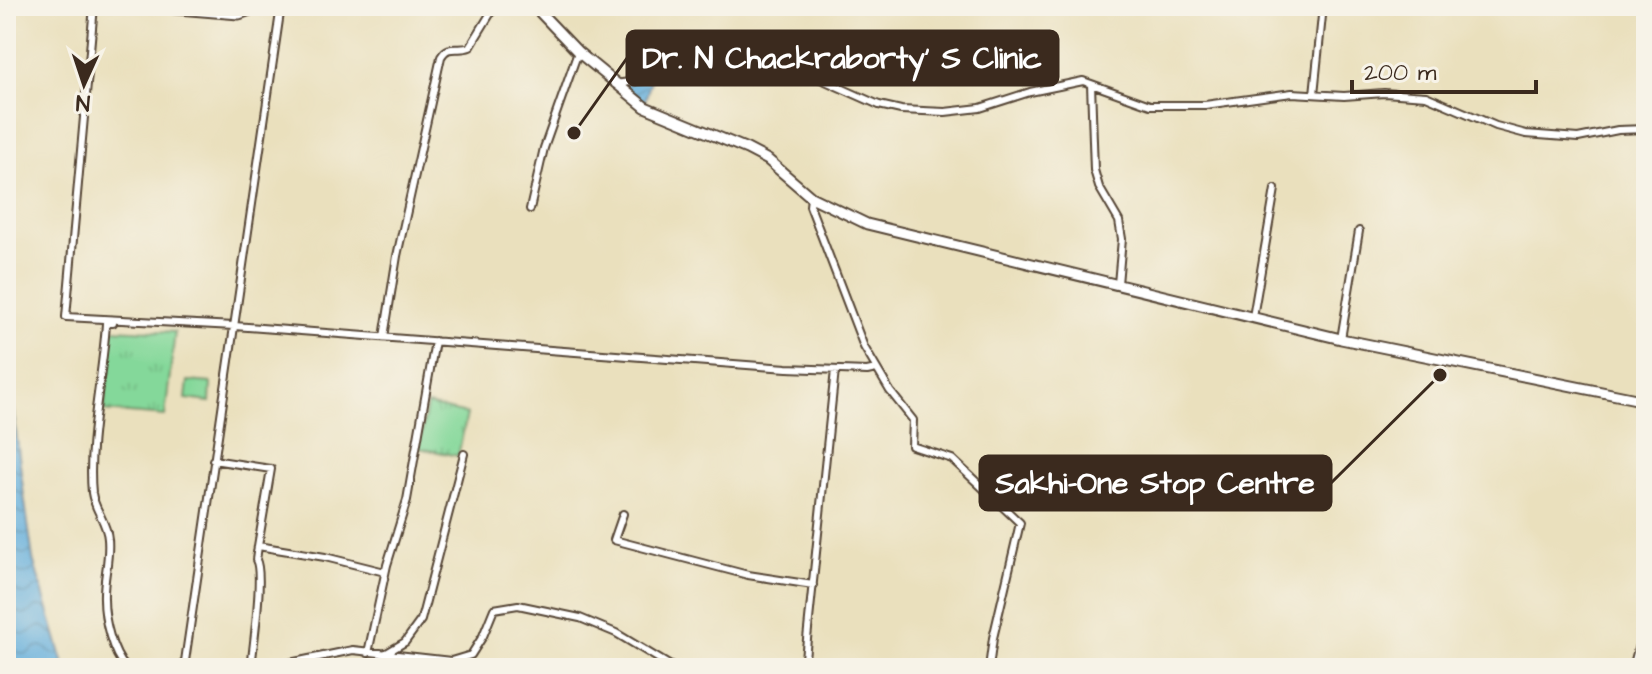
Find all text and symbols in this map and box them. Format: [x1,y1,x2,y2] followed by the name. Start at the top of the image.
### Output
[627,31,1058,85] callout: Dr. N Chackraborty' S Clinic
[642,38,1042,82] text: Dr. N Chackraborty' S Clinic
[44,44,124,124] north arrow
[1352,44,1536,94] scale bar
[1364,56,1437,90] text: 200 m
[75,87,91,118] text: N
[980,456,1331,510] callout: Sakhi-One Stop Centre
[994,463,1315,506] text: Sakhi-One Stop Centre

